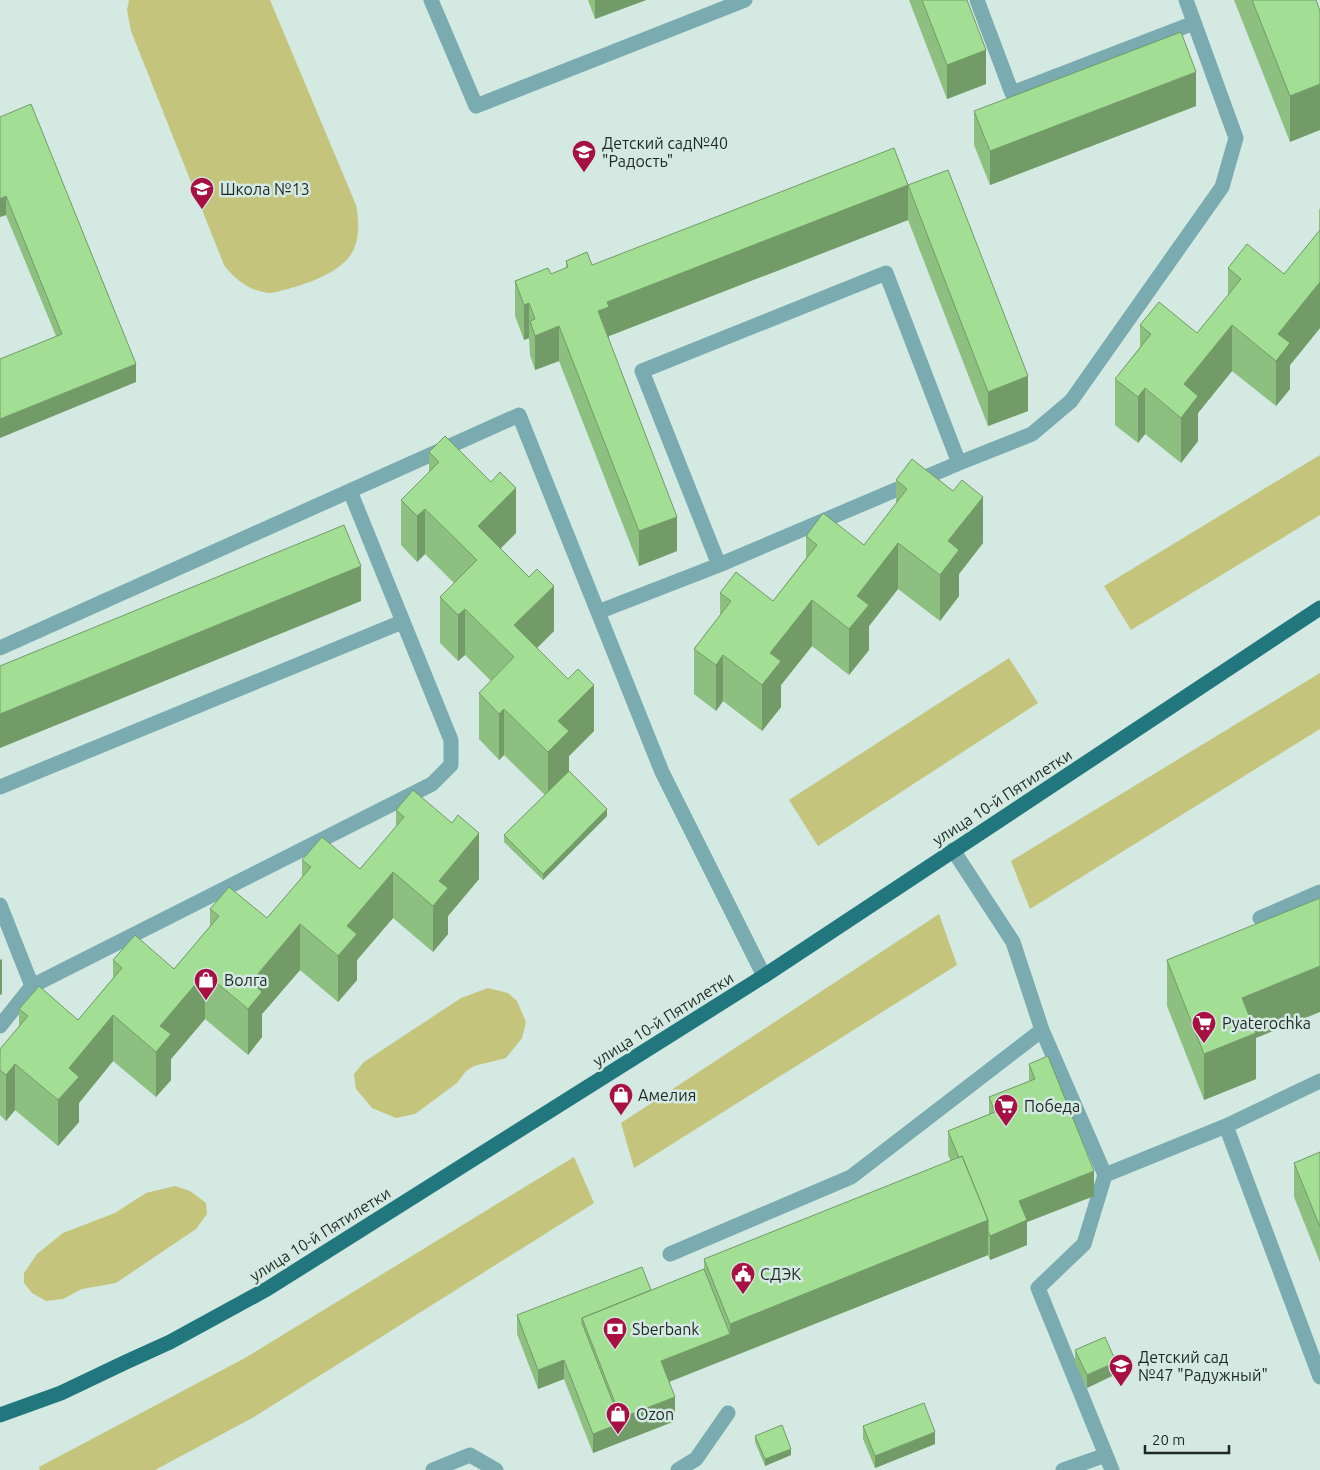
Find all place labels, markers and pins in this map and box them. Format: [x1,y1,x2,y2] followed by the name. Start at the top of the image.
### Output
[602,134,728,170] place label: Детский сад№40 "Радость"
[571,139,597,173] school or university icon: Детский сад№40 "Радость"
[189,176,215,210] school or university icon: Школа №13
[220,180,310,198] place label: Школа №13
[193,967,219,1001] shop icon: Волга
[224,971,268,989] place label: Волга
[1191,1010,1217,1044] supermarket icon: Pyaterochka
[1222,1014,1311,1032] place label: Pyaterochka
[608,1082,634,1116] shop icon: Амелия
[638,1086,696,1104] place label: Амелия
[993,1093,1019,1127] supermarket icon: Победа
[1024,1097,1080,1115] place label: Победа
[730,1261,756,1295] public building icon: СДЭК
[760,1265,801,1283] place label: СДЭК
[602,1316,628,1350] bank icon: Sberbank
[632,1320,699,1338] place label: Sberbank
[1138,1348,1268,1384] place label: Детский сад №47 "Радужный"
[1108,1353,1134,1387] school or university icon: Детский сад №47 "Радужный"
[605,1401,631,1435] shop icon: Ozon
[636,1405,674,1423] place label: Ozon

